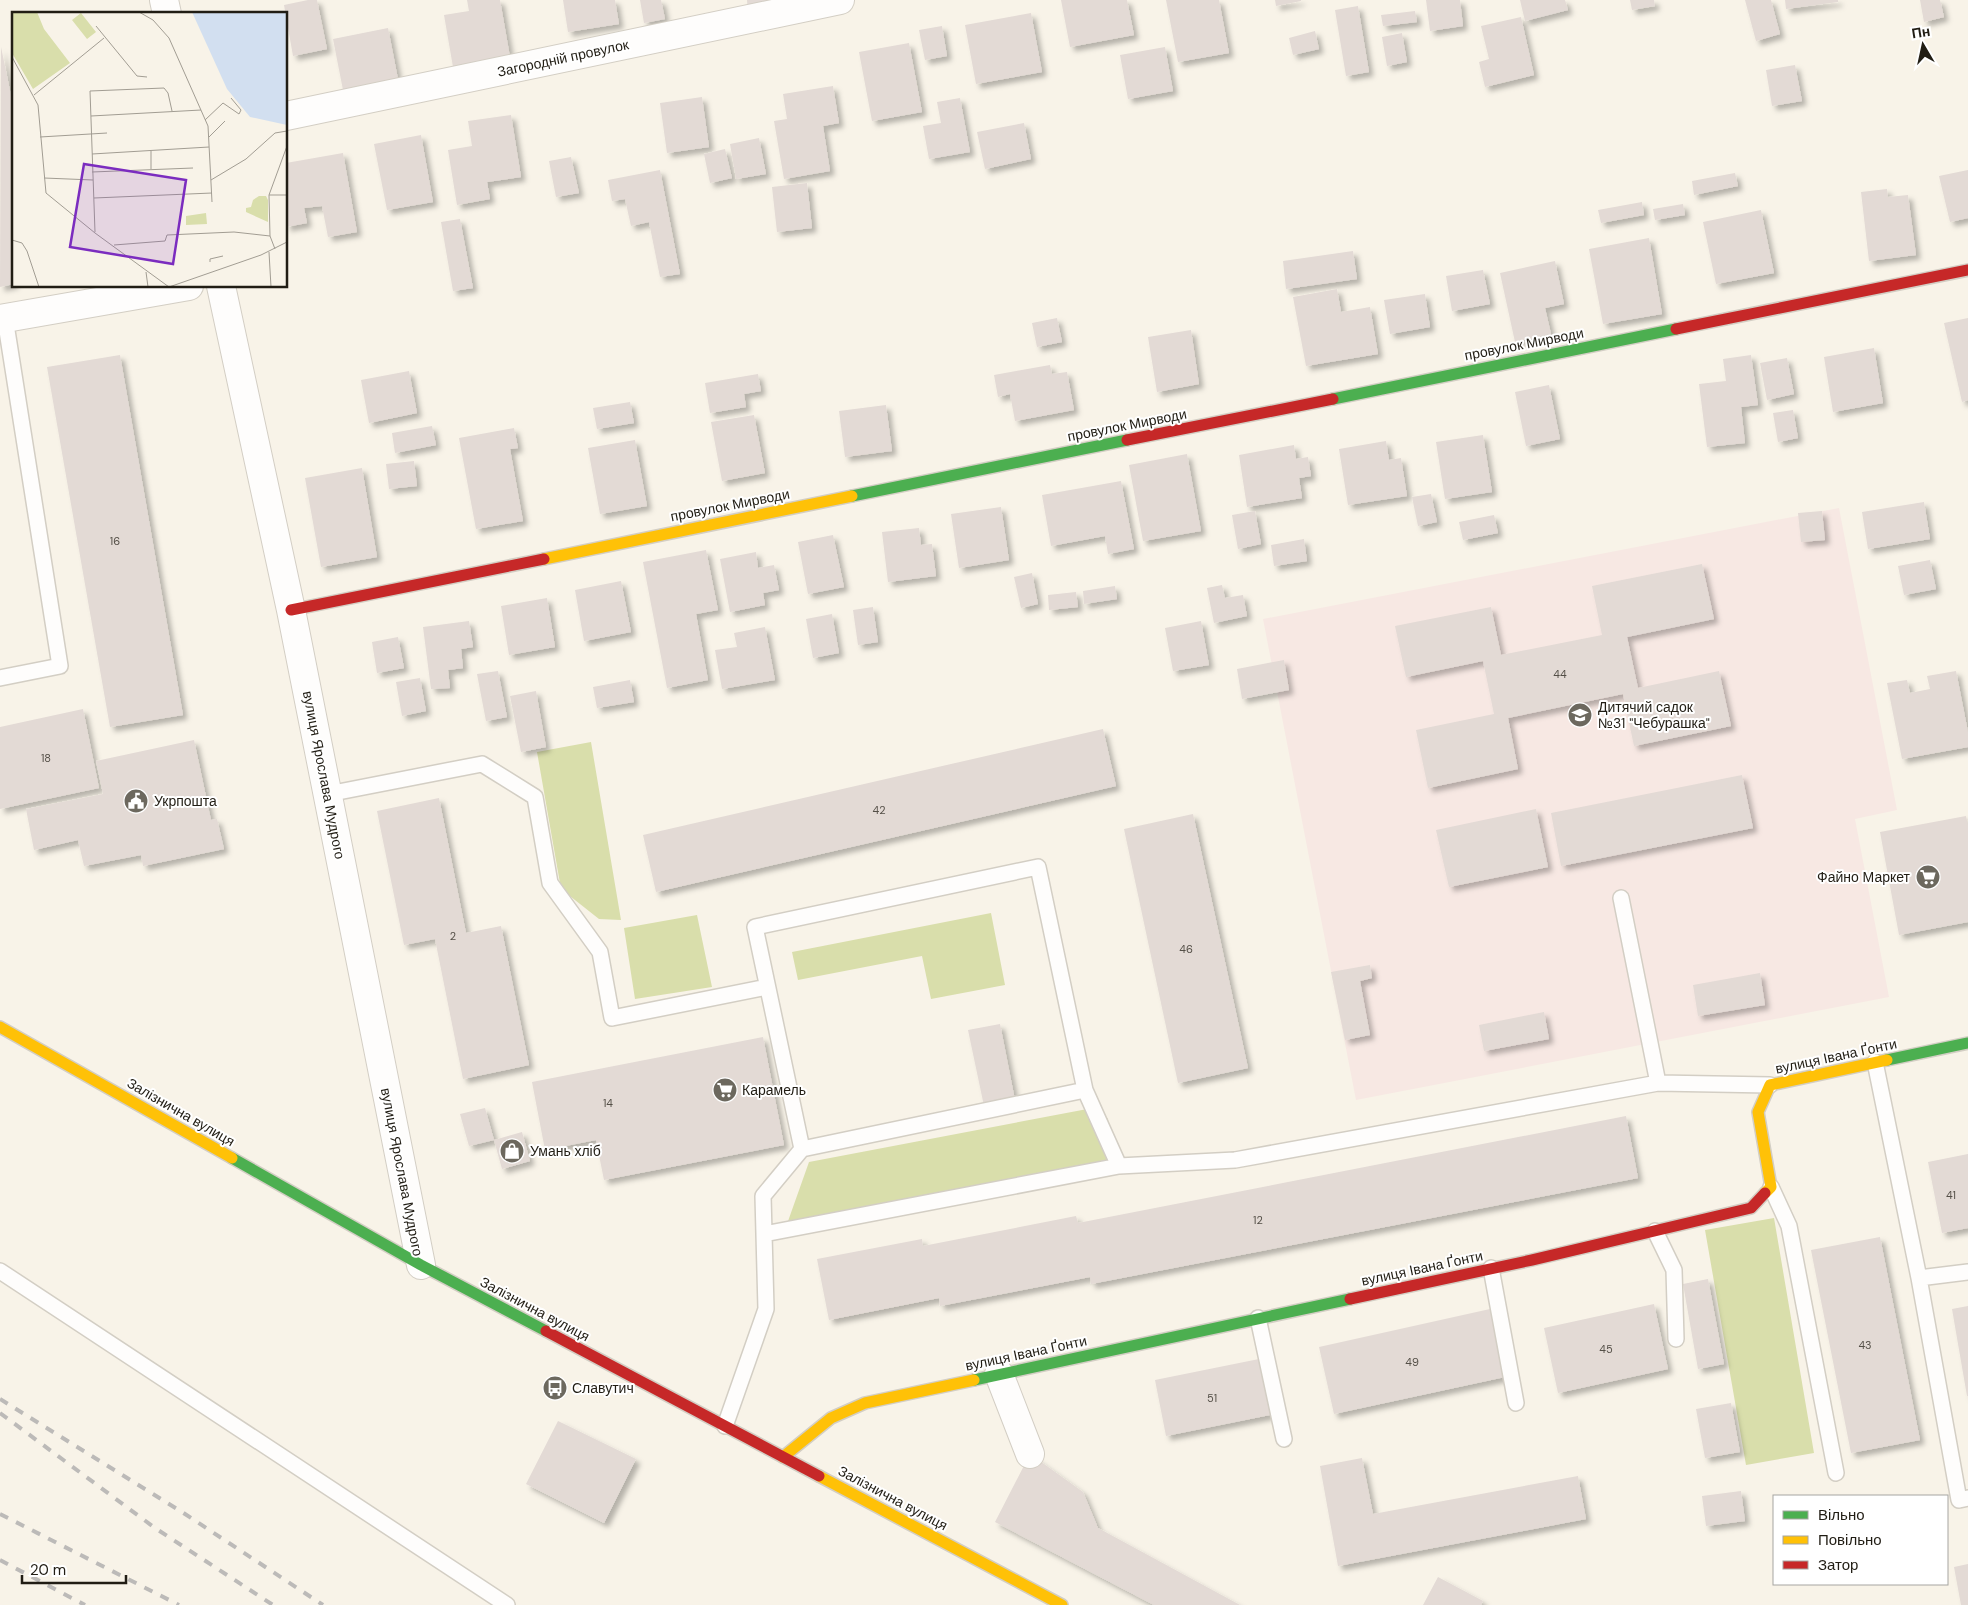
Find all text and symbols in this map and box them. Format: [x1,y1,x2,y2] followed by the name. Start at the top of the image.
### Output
[12,12,288,288] inset map
[1898,20,1948,70] north arrow
[1910,22,1932,42] text: Пн
[496,35,631,81] street label: Загородній провулок
[1463,324,1585,364] street label: провулок Мирводи
[1066,405,1188,445] street label: провулок Мирводи
[669,485,791,525] street label: провулок Мирводи
[110,534,120,548] house number: 16
[1553,667,1567,681] house number: 44
[299,689,349,861] street label: вулиця Ярослава Мудрого
[1598,698,1710,732] place label: Дитячий садок №31 "Чебурашка"
[1567,702,1593,728] school or university icon: Дитячий садок №31 "Чебурашка"
[41,751,51,765] house number: 18
[123,788,149,814] public building icon: Укрпошта
[154,792,217,810] place label: Укрпошта
[872,803,886,817] house number: 42
[1915,864,1941,890] supermarket icon: Файно Маркет
[1817,868,1911,886] place label: Файно Маркет
[450,929,456,943] house number: 2
[1179,942,1193,956] house number: 46
[1774,1034,1898,1078] street label: вулиця Івана Ґонти
[124,1074,238,1150] street label: Залізнична вулиця
[712,1077,738,1103] supermarket icon: Карамель
[742,1081,806,1099] place label: Карамель
[377,1086,427,1258] street label: вулиця Ярослава Мудрого
[603,1096,613,1110] house number: 14
[499,1138,525,1164] shop icon: Умань хліб
[530,1142,601,1160] place label: Умань хліб
[1946,1188,1956,1202] house number: 41
[1253,1213,1263,1227] house number: 12
[1360,1246,1484,1290] street label: вулиця Івана Ґонти
[477,1273,593,1345] street label: Залізнична вулиця
[964,1331,1088,1375] street label: вулиця Івана Ґонти
[1858,1338,1872,1352] house number: 43
[1599,1342,1613,1356] house number: 45
[1405,1355,1419,1369] house number: 49
[542,1375,568,1401] bus stop icon: Славутич
[572,1379,634,1397] place label: Славутич
[1207,1391,1217,1405] house number: 51
[835,1462,951,1534] street label: Залізнична вулиця
[1773,1495,1948,1585] legend
[1818,1505,1865,1525] text: Вільно
[1818,1530,1882,1550] text: Повільно
[22,1552,126,1584] scale bar
[1818,1555,1858,1575] text: Затор
[30,1560,66,1580] text: 20 m

